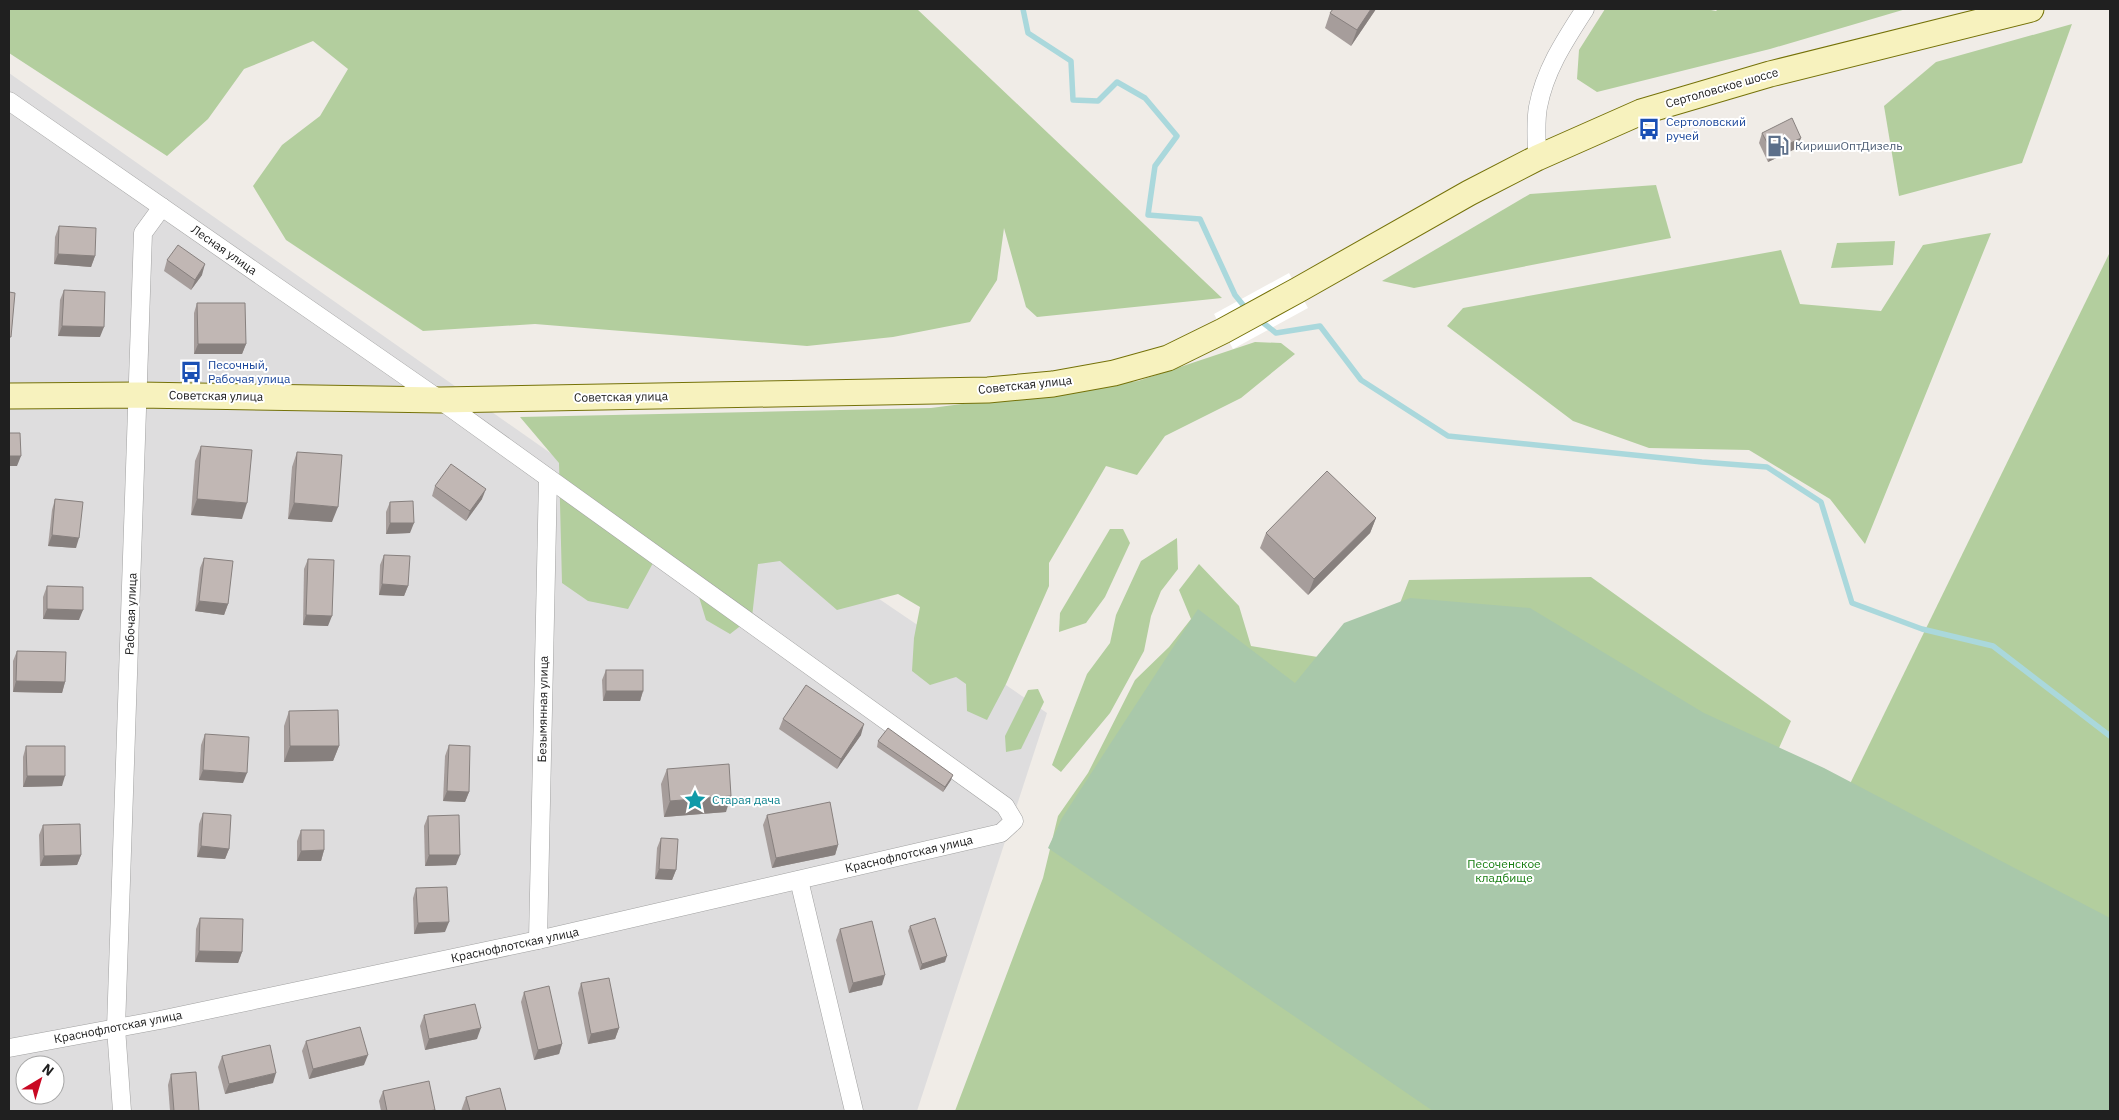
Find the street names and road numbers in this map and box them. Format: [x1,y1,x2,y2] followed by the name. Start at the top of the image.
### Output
[1664,64,1780,111] street label: Сертоловское шоссе
[189,221,261,278] street label: Лесная улица
[977,372,1073,397] street label: Советская улица
[169,387,264,404] street label: Советская улица
[574,388,669,405] street label: Советская улица
[122,572,139,655] street label: Рабочая улица
[534,655,551,762] street label: Безымянная улица
[844,831,975,875] street label: Краснофлотская улица
[450,923,581,965] street label: Краснофлотская улица
[52,1007,184,1046] street label: Краснофлотская улица

